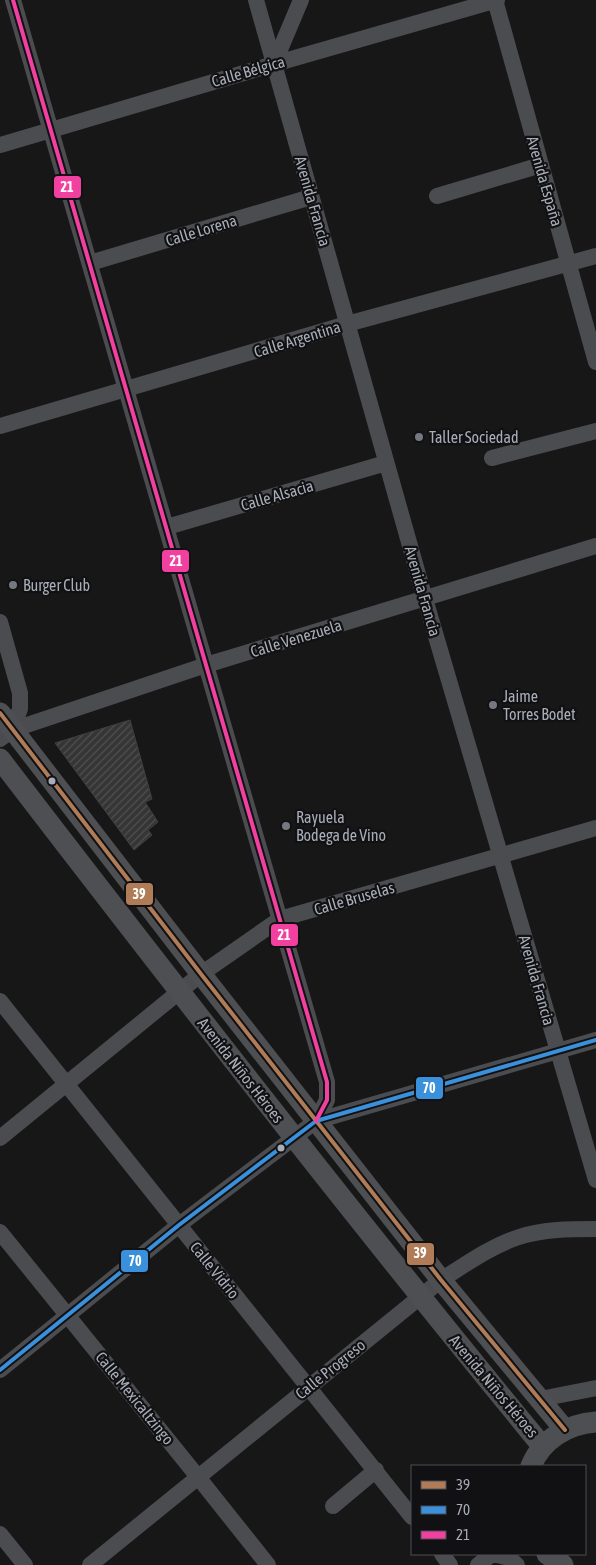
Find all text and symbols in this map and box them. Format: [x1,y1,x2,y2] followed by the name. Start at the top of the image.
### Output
[209,52,287,91] street label: Calle Bélgica
[523,134,566,228] street label: Avenida España
[292,154,334,248] street label: Avenida Francia
[53,175,82,199] line badge: 21
[60,179,74,195] text: 21
[163,211,239,249] street label: Calle Lorena
[252,317,343,362] street label: Calle Argentina
[429,428,518,446] place label: Taller Sociedad
[413,431,425,443] marker: Taller Sociedad
[239,476,315,514] street label: Calle Alsacia
[402,544,444,638] street label: Avenida Francia
[161,549,190,573] line badge: 21
[169,553,183,569] text: 21
[23,576,90,595] place label: Burger Club
[7,579,19,591] marker: Burger Club
[248,616,344,660] street label: Calle Venezuela
[503,687,576,723] place label: Jaime Torres Bodet
[487,699,499,711] marker: Jaime Torres Bodet
[47,776,57,786] unlabelled marker
[296,808,386,845] place label: Rayuela Bodega de Vino
[280,820,292,832] marker: Rayuela Bodega de Vino
[312,878,397,918] street label: Calle Bruselas
[125,882,154,906] line badge: 39
[132,886,146,902] text: 39
[270,923,299,947] line badge: 21
[277,927,291,943] text: 21
[516,933,558,1027] street label: Avenida Francia
[194,1014,288,1126] street label: Avenida Niños Héroes
[415,1076,444,1100] line badge: 70
[422,1080,436,1096] text: 70
[276,1143,286,1153] unlabelled marker
[187,1238,243,1302] street label: Calle Vidrio
[406,1242,435,1266] line badge: 39
[413,1245,427,1261] text: 39
[120,1249,149,1273] line badge: 70
[128,1253,142,1269] text: 70
[446,1331,542,1441] street label: Avenida Niños Héroes
[291,1335,369,1403] street label: Calle Progreso
[91,1348,178,1449] street label: Calle Mexicaltzingo
[411,1465,586,1555] legend
[456,1476,470,1493] text: 39
[456,1501,470,1518] text: 70
[456,1526,470,1543] text: 21

